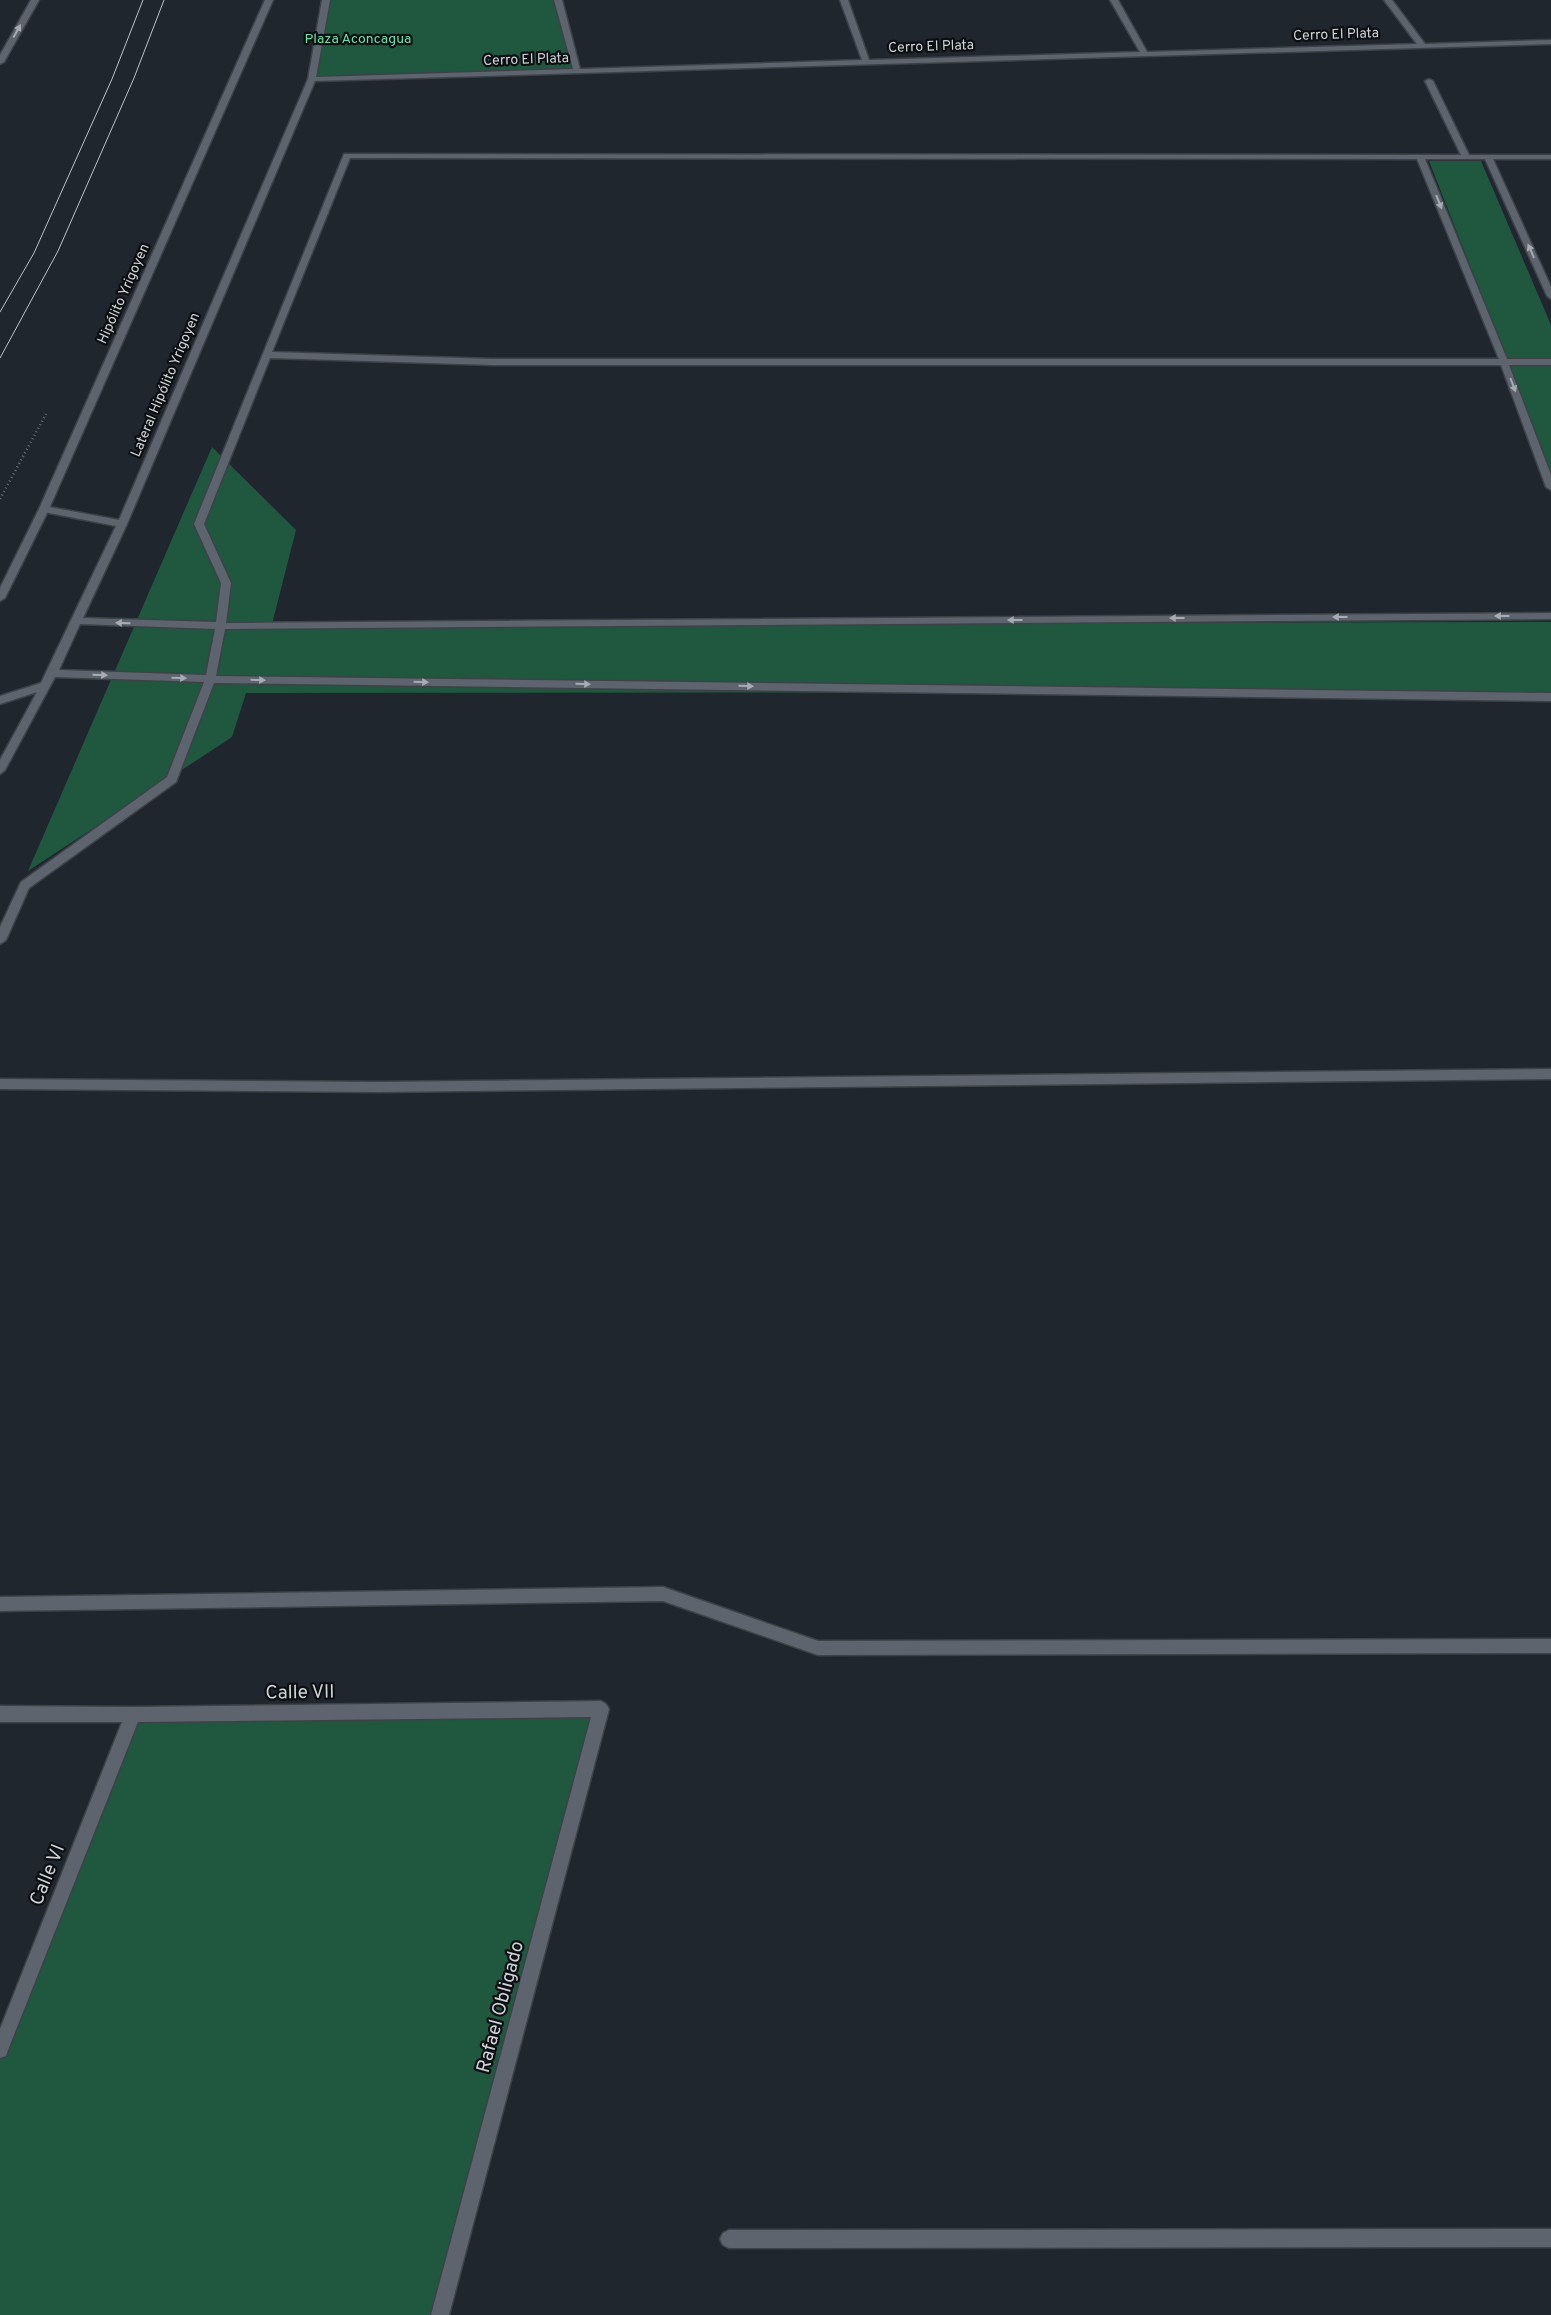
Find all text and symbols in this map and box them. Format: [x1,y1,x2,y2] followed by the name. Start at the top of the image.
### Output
[13,25,22,38] one-way arrow
[1293,25,1379,45] street label: Cerro El Plata
[305,31,412,48] park label: Plaza Aconcagua
[888,37,974,57] street label: Cerro El Plata
[483,50,569,70] street label: Cerro El Plata
[1435,195,1443,209] one-way arrow
[94,241,154,347] street label: Hipólito Yrigoyen
[1526,244,1534,258] one-way arrow
[128,310,204,460] street label: Lateral Hipólito Yrigoyen
[1510,378,1517,393] one-way arrow
[1494,612,1510,620] one-way arrow
[1332,613,1348,621] one-way arrow
[1169,615,1185,623] one-way arrow
[1007,616,1023,624] one-way arrow
[114,619,130,627] one-way arrow
[93,672,109,680] one-way arrow
[171,674,187,682] one-way arrow
[251,676,267,684] one-way arrow
[413,678,429,686] one-way arrow
[576,680,592,688] one-way arrow
[738,682,754,690] one-way arrow
[265,1680,335,1706] street label: Calle VII
[25,1841,71,1909] street label: Calle VI
[472,1938,530,2076] street label: Rafael Obligado

